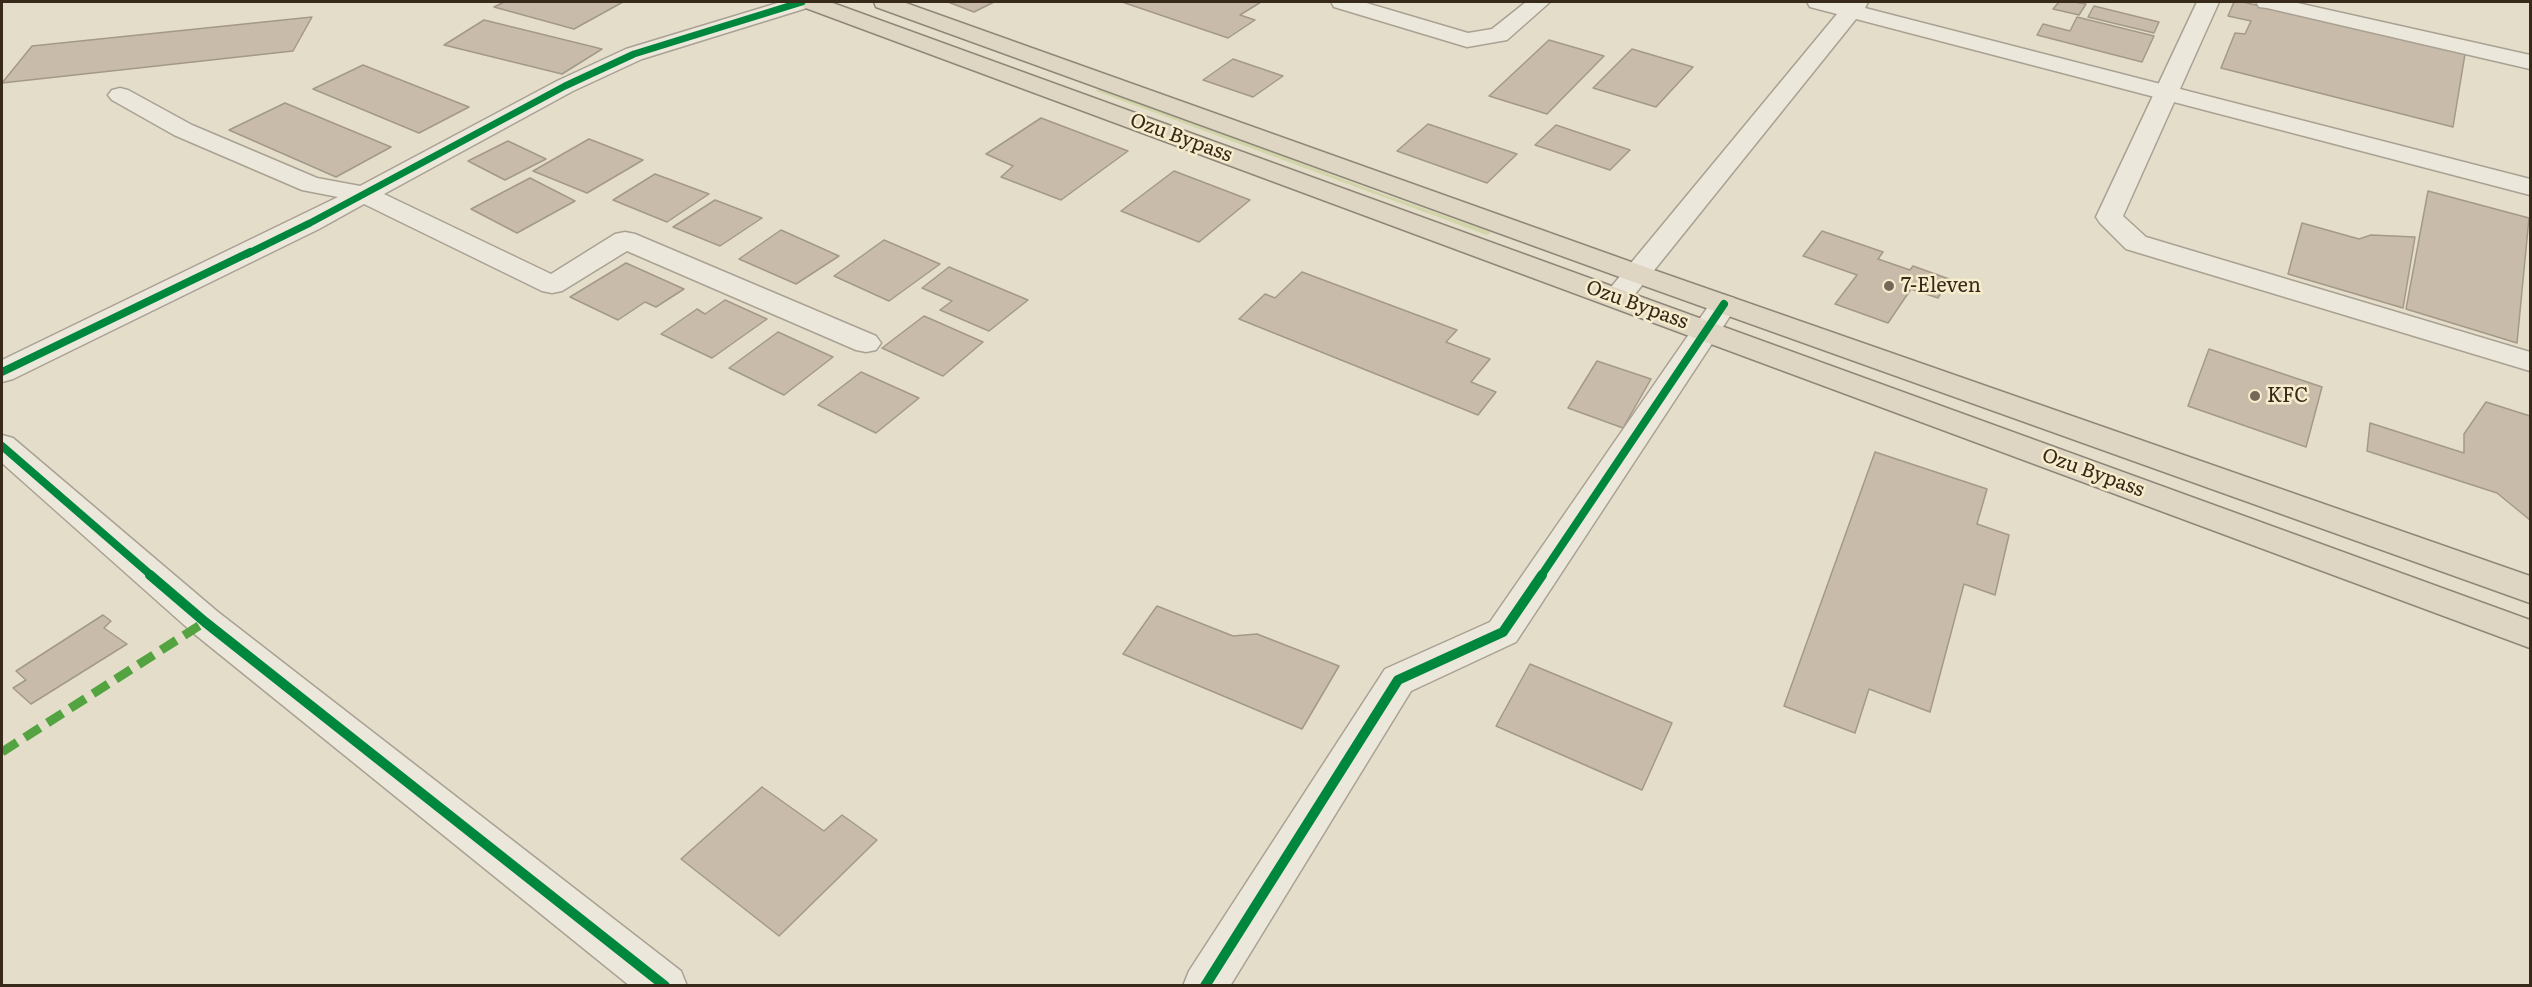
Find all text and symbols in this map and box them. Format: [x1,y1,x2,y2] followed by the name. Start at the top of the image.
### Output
[1127,108,1235,168] street label: Ozu Bypass
[1901,274,1981,298] place label: 7-Eleven
[1583,275,1691,335] street label: Ozu Bypass
[1882,279,1896,293] marker: 7-Eleven
[2267,384,2308,408] place label: KFC
[2248,389,2262,403] marker: KFC
[2039,443,2147,503] street label: Ozu Bypass

